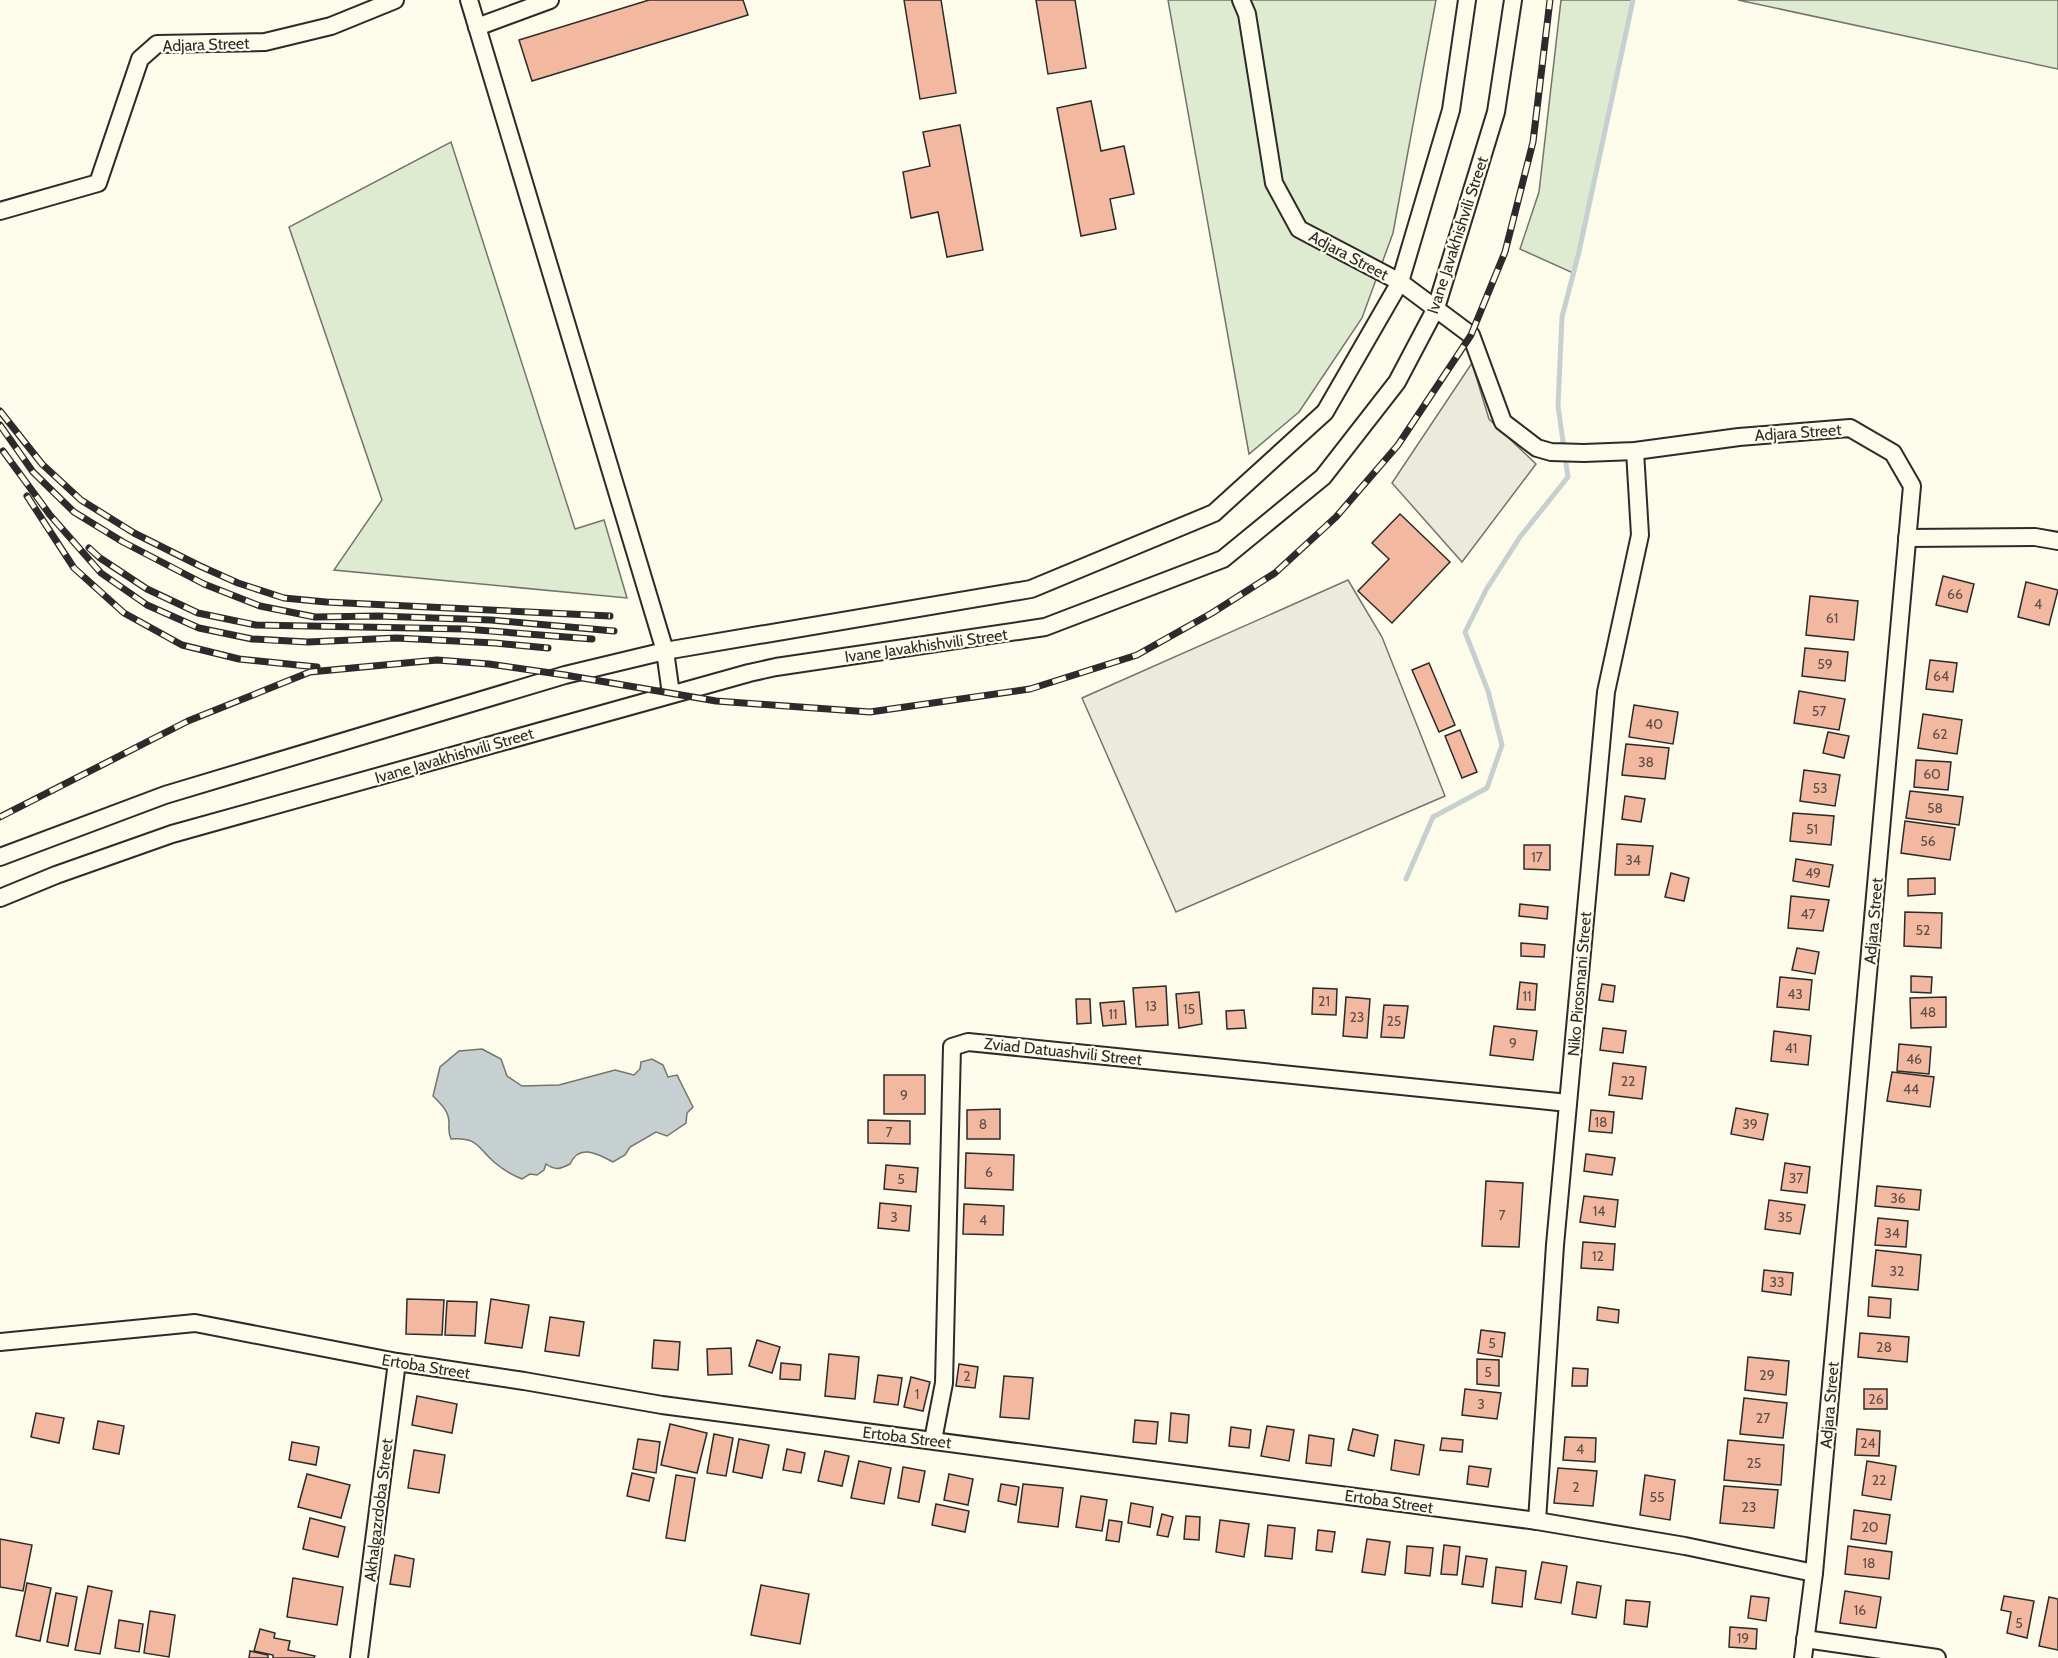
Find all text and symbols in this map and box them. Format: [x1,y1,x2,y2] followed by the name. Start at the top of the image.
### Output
[162,33,250,56] street label: Adjara Street
[1423,153,1492,316] street label: Ivane Javakhishvili Street
[1306,227,1392,285] street label: Adjara Street
[1754,420,1843,445] street label: Adjara Street
[1947,585,1963,603] house number: 66
[2034,595,2042,613] house number: 4
[1826,609,1838,627] house number: 61
[843,625,1009,666] street label: Ivane Javakhishvili Street
[1817,655,1833,673] house number: 59
[1933,667,1949,685] house number: 64
[1812,702,1826,720] house number: 57
[1645,715,1663,733] house number: 40
[373,724,536,787] street label: Ivane Javakhishvili Street
[1932,725,1948,743] house number: 62
[1638,753,1654,771] house number: 38
[1923,765,1941,783] house number: 60
[1812,779,1828,797] house number: 53
[1927,799,1943,817] house number: 58
[1806,820,1818,838] house number: 51
[1920,832,1936,850] house number: 56
[1531,848,1543,866] house number: 17
[1625,851,1641,869] house number: 34
[1805,864,1821,882] house number: 49
[1860,876,1887,965] street label: Adjara Street
[1800,905,1816,923] house number: 47
[1564,910,1595,1057] street label: Niko Pirosmani Street
[1916,921,1930,939] house number: 52
[1787,985,1803,1003] house number: 43
[1522,987,1532,1005] house number: 11
[1318,992,1330,1010] house number: 21
[1145,997,1157,1015] house number: 13
[1183,1000,1195,1018] house number: 15
[1920,1003,1936,1021] house number: 48
[1108,1005,1118,1023] house number: 11
[1350,1008,1364,1026] house number: 23
[1387,1012,1401,1030] house number: 25
[983,1034,1143,1069] street label: Zviad Datuashvili Street
[1509,1034,1517,1052] house number: 9
[1785,1039,1797,1057] house number: 41
[1906,1050,1922,1068] house number: 46
[1621,1072,1635,1090] house number: 22
[1903,1080,1919,1098] house number: 44
[900,1086,908,1104] house number: 9
[1594,1113,1608,1131] house number: 18
[979,1115,987,1133] house number: 8
[1742,1115,1758,1133] house number: 39
[885,1123,893,1141] house number: 7
[985,1163,993,1181] house number: 6
[1789,1169,1803,1187] house number: 37
[897,1170,905,1188] house number: 5
[1890,1189,1906,1207] house number: 36
[1593,1202,1605,1220] house number: 14
[1498,1206,1506,1224] house number: 7
[890,1208,898,1226] house number: 3
[1777,1208,1793,1226] house number: 35
[979,1211,987,1229] house number: 4
[1884,1224,1900,1242] house number: 34
[1592,1247,1604,1265] house number: 12
[1890,1262,1904,1280] house number: 32
[1769,1273,1785,1291] house number: 33
[1488,1334,1496,1352] house number: 5
[1876,1338,1892,1356] house number: 28
[380,1350,472,1383] street label: Ertoba Street
[1816,1360,1843,1449] street label: Adjara Street
[1484,1363,1492,1381] house number: 5
[1759,1366,1775,1384] house number: 29
[963,1367,971,1385] house number: 2
[915,1385,919,1403] house number: 1
[1868,1390,1884,1408] house number: 26
[1477,1395,1485,1413] house number: 3
[1756,1409,1770,1427] house number: 27
[862,1423,953,1452] street label: Ertoba Street
[1860,1434,1876,1452] house number: 24
[360,1437,397,1583] street label: Akhalgazrdoba Street
[1576,1440,1584,1458] house number: 4
[1747,1454,1761,1472] house number: 25
[1872,1471,1886,1489] house number: 22
[1572,1478,1580,1496] house number: 2
[1343,1486,1435,1517] street label: Ertoba Street
[1649,1488,1665,1506] house number: 55
[1742,1498,1756,1516] house number: 23
[1861,1518,1879,1536] house number: 20
[1862,1554,1876,1572] house number: 18
[1854,1601,1866,1619] house number: 16
[2015,1614,2023,1632] house number: 5
[1737,1629,1749,1647] house number: 19

